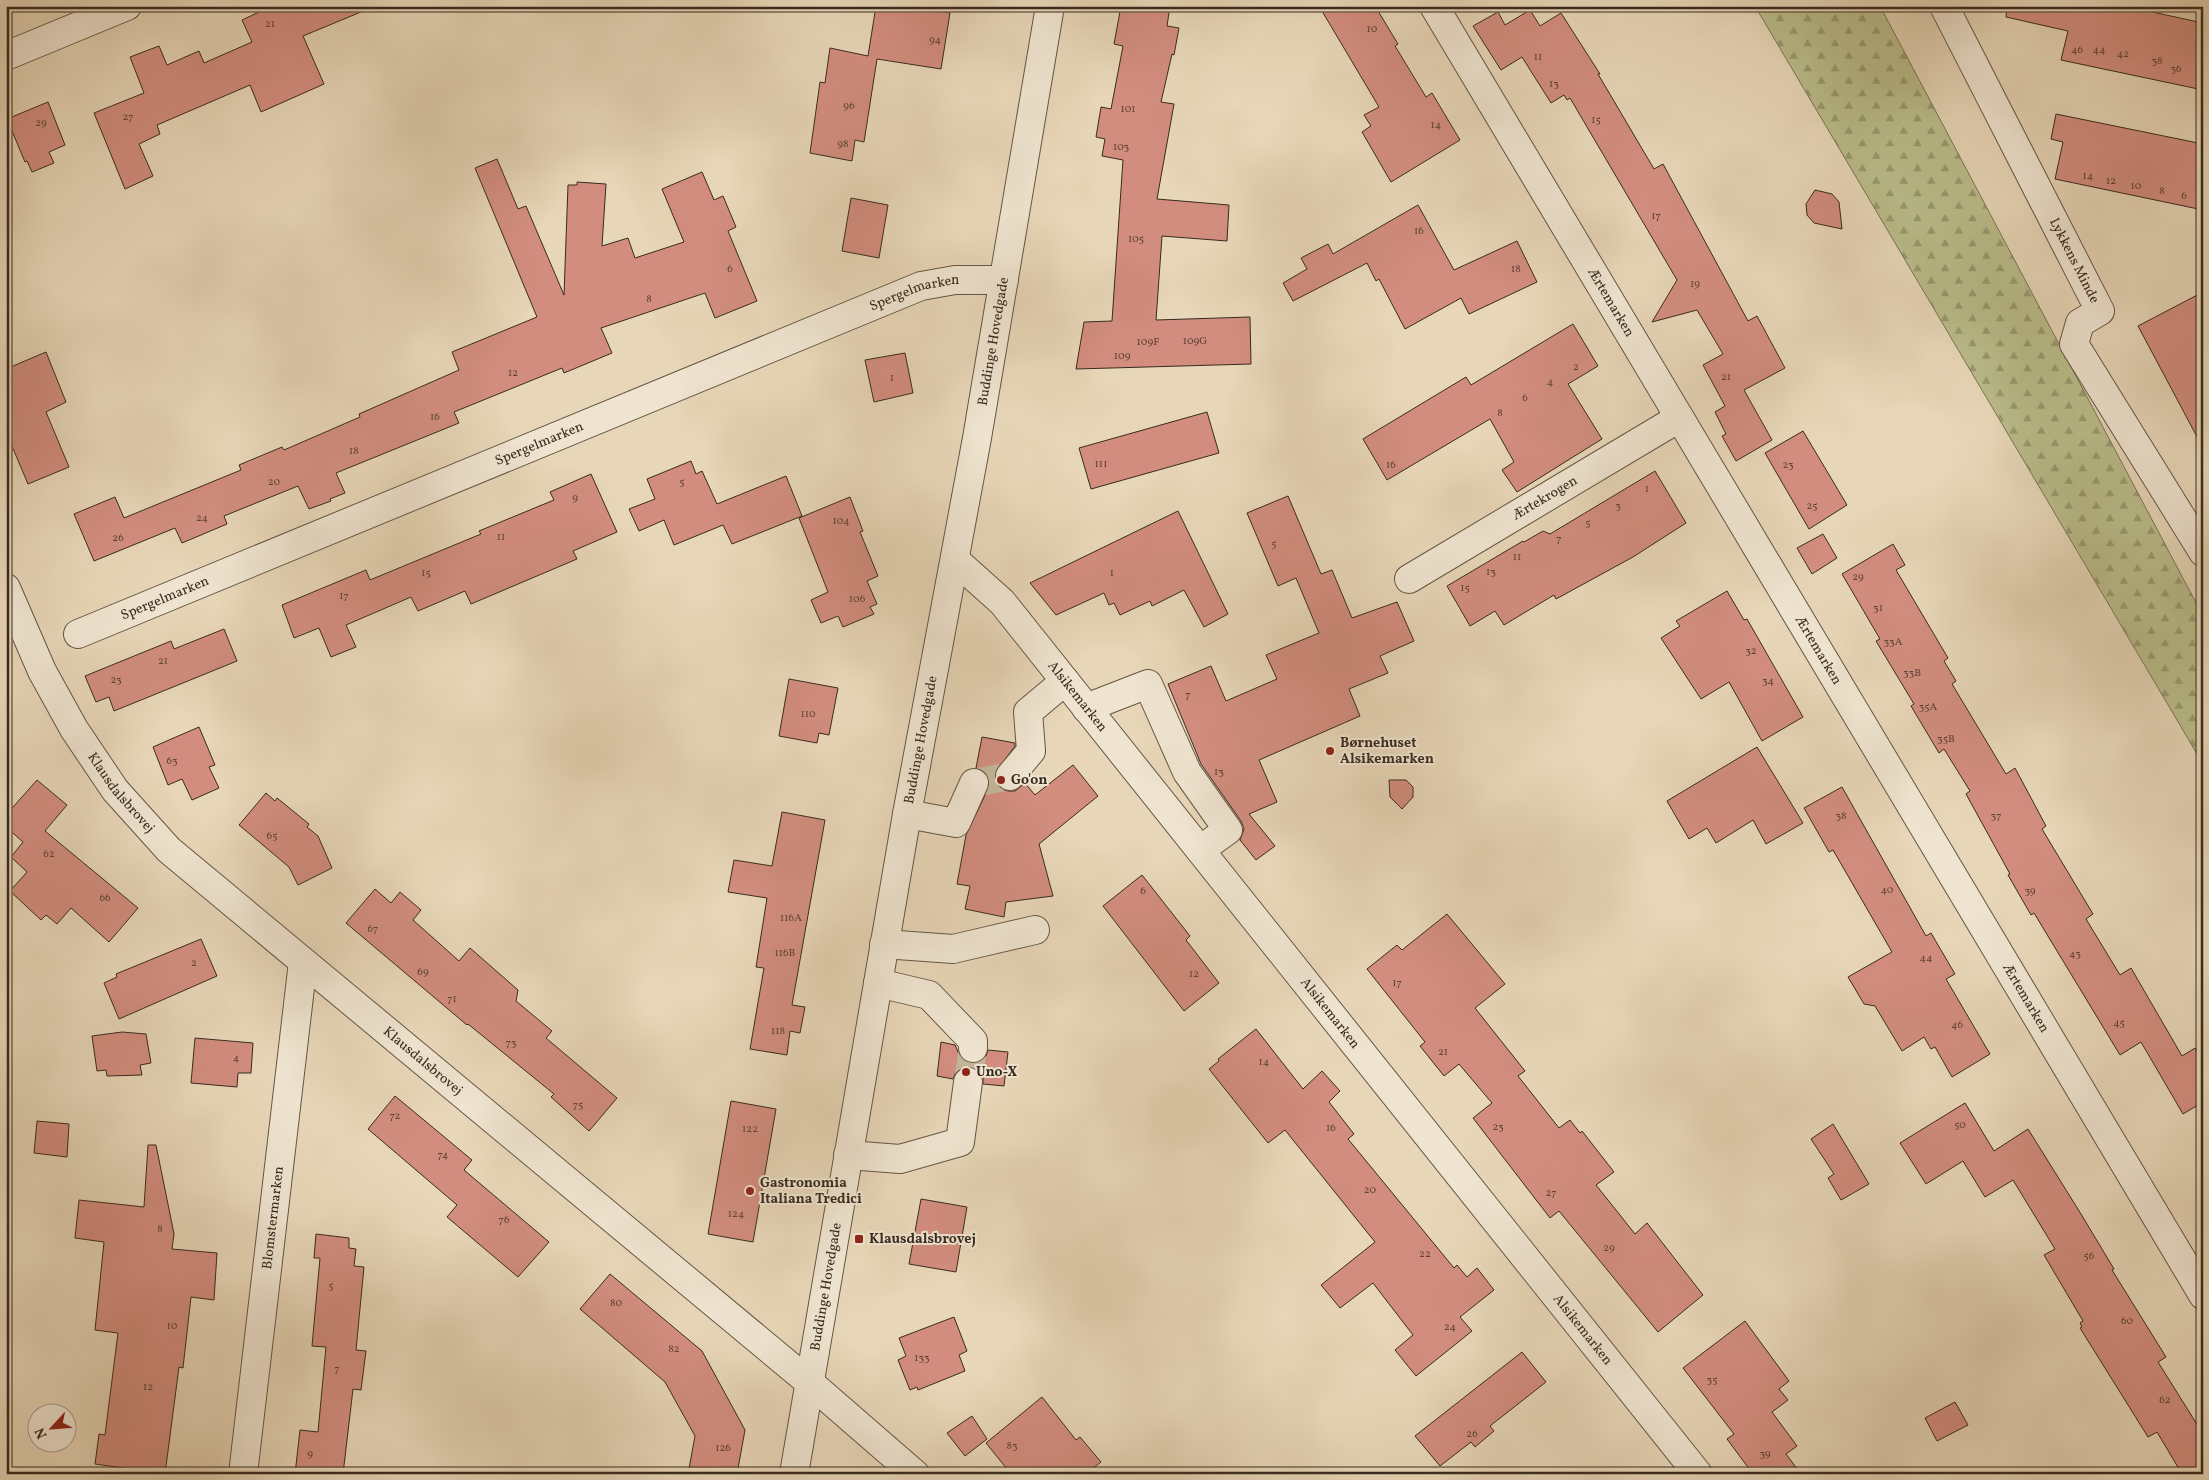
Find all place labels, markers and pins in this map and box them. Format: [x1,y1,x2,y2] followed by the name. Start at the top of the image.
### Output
[1340,734,1434,769] place label: Børnehuset Alsikemarken
[1324,745,1336,757] marker: Børnehuset Alsikemarken
[1011,771,1047,790] place label: Go'on
[995,774,1007,786] marker: Go'on
[976,1063,1017,1082] place label: Uno-X
[960,1066,972,1078] marker: Uno-X
[760,1174,862,1209] place label: Gastronomia Italiana Tredici
[744,1185,756,1197] marker: Gastronomia Italiana Tredici
[869,1230,976,1249] place label: Klausdalsbrovej
[853,1233,865,1245] marker: Klausdalsbrovej

